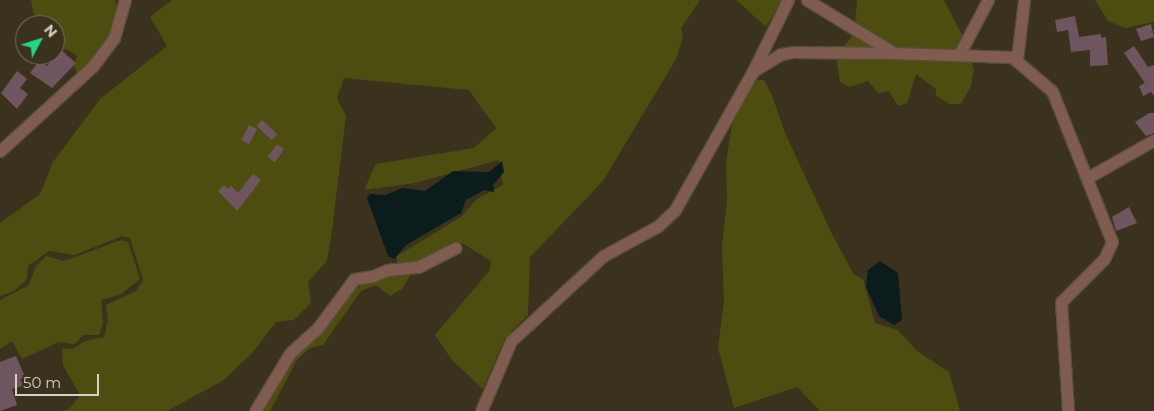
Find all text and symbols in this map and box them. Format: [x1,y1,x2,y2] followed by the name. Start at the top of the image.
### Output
[15,15,65,65] north arrow
[40,21,61,41] text: N
[18,364,101,396] scale bar
[23,373,61,392] text: 50 m

